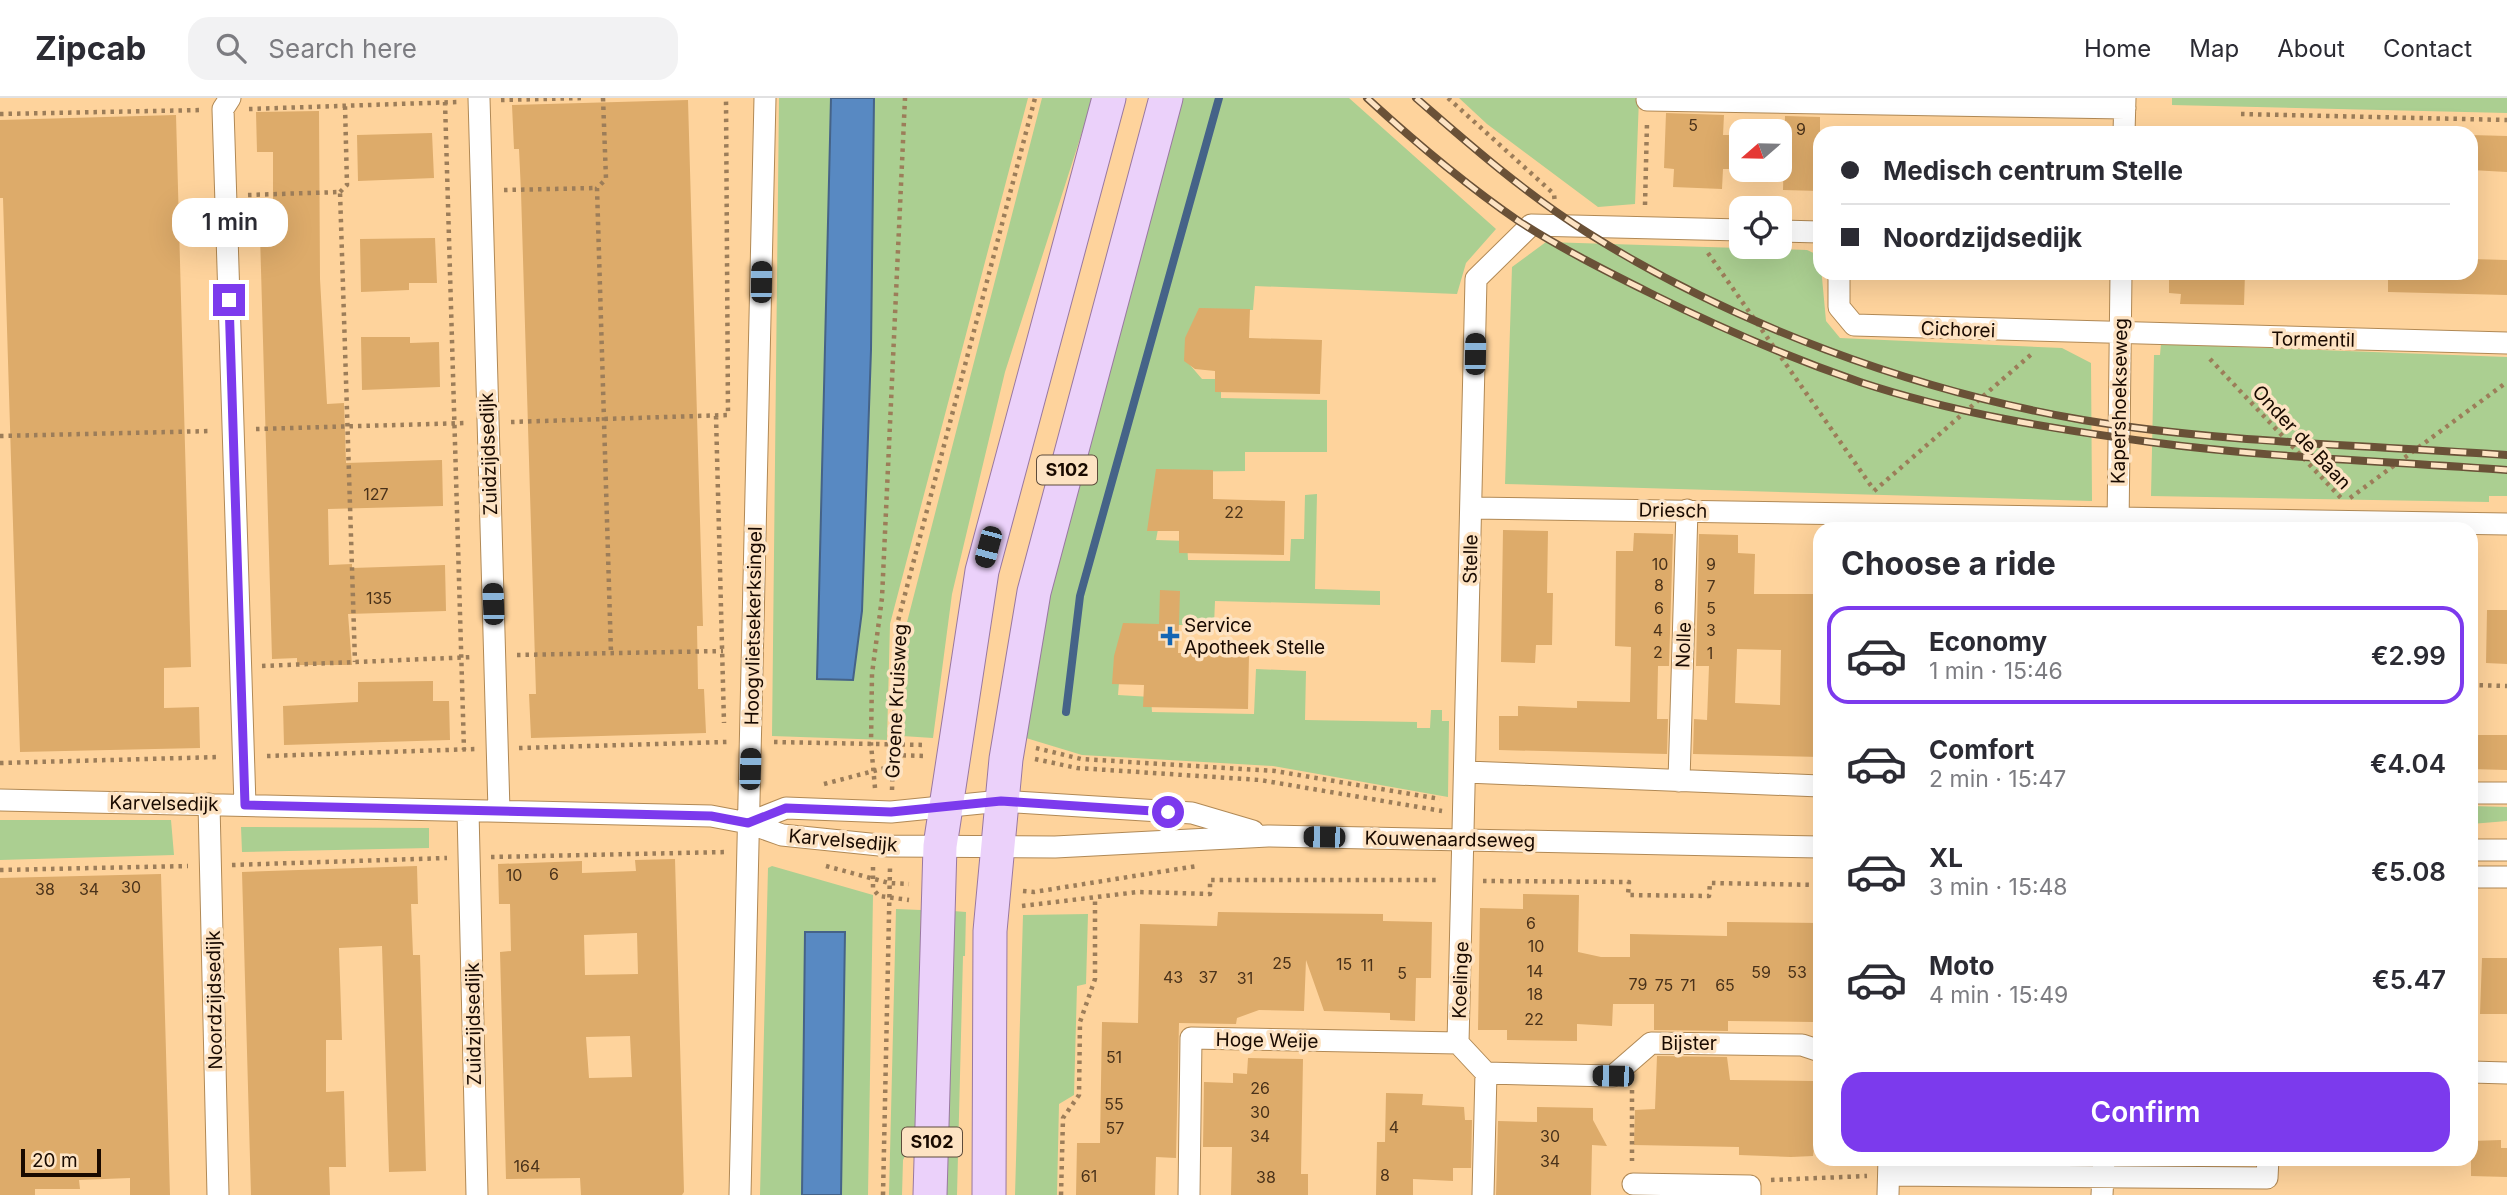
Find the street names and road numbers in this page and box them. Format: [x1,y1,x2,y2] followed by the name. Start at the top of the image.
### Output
[1920,317,1996,342] street label: Cichorei
[2107,318,2132,484] street label: Kapershoekseweg
[2271,327,2355,352] street label: Tormentil
[2248,380,2356,494] street label: Onder de Baan
[475,391,502,516] street label: Zuidzijdsedijk
[1037,456,1097,484] road number: S102
[1638,498,1708,523] street label: Driesch
[740,526,767,726] street label: Hoogvlietsekerksingel
[1459,534,1482,584] street label: Stelle
[1671,622,1696,668] street label: Nolle
[881,623,912,779] street label: Groene Kruisweg
[109,791,219,816] street label: Karvelsedijk
[788,824,899,857] street label: Karvelsedijk
[1364,827,1536,852] street label: Kouwenaardseweg
[202,930,227,1070] street label: Noordzijdsedijk
[1448,941,1473,1019] street label: Koelinge
[461,962,486,1086] street label: Zuidzijdsedijk
[1215,1028,1319,1053] street label: Hoge Weije
[1661,1032,1717,1055] street label: Bijster
[902,1128,962,1156] road number: S102

